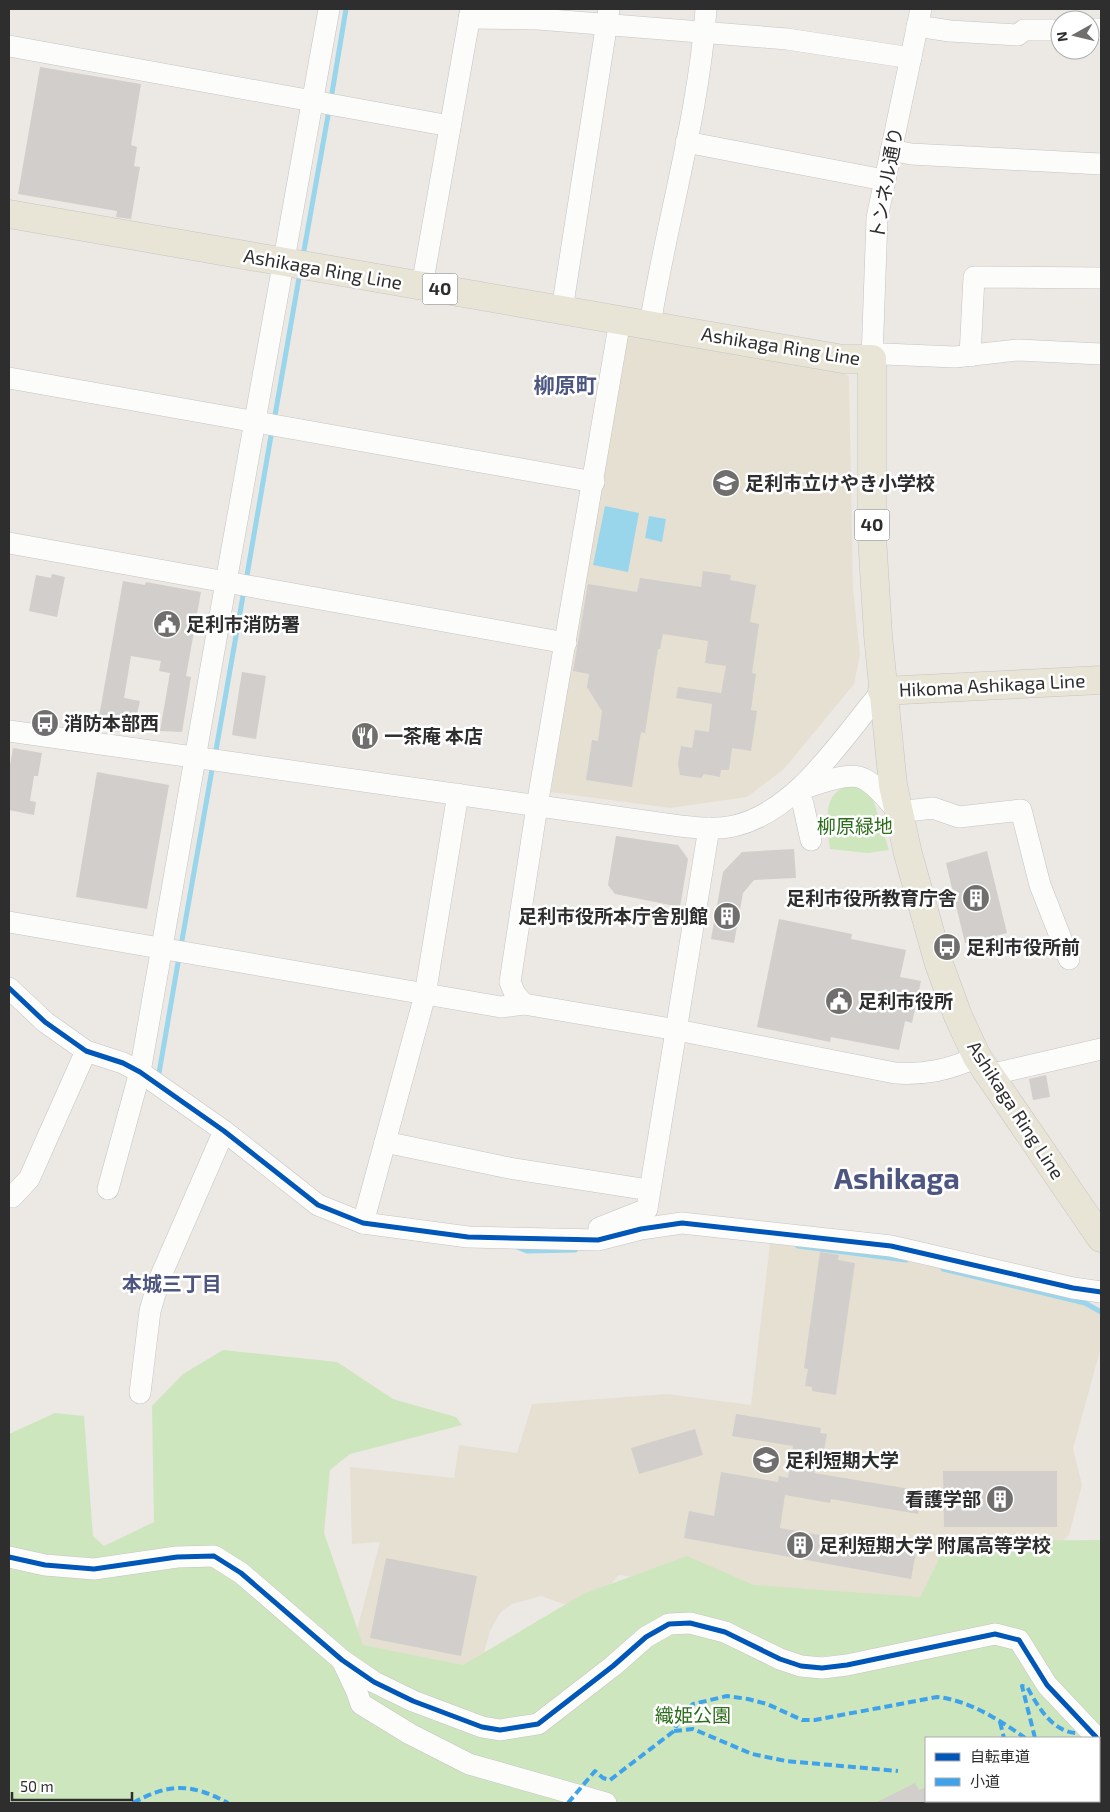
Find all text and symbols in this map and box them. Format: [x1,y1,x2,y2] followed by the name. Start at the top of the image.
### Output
[1050,10,1100,60] north arrow
[1053,31,1071,43] text: N
[864,125,907,241] street label: トンネル通り
[242,243,404,294] street label: Ashikaga Ring Line
[422,274,458,304] road number: 40
[700,322,862,369] street label: Ashikaga Ring Line
[534,372,597,397] district label: 柳原町
[711,468,741,498] school or university icon: 足利市立けやき小学校
[745,471,935,494] place label: 足利市立けやき小学校
[854,510,890,540] road number: 40
[152,609,182,639] public building icon: 足利市消防署
[186,612,300,635] place label: 足利市消防署
[898,668,1086,701] street label: Hikoma Ashikaga Line
[30,708,60,738] bus stop icon: 消防本部西
[64,711,159,734] place label: 消防本部西
[350,721,380,751] restaurant icon: 一茶庵 本店
[384,724,483,747] place label: 一茶庵 本店
[817,814,893,837] park label: 柳原緑地
[961,883,991,913] building icon: 足利市役所教育庁舎
[786,886,957,909] place label: 足利市役所教育庁舎
[712,901,742,931] building icon: 足利市役所本庁舎別館
[518,904,708,927] place label: 足利市役所本庁舎別館
[932,932,962,962] bus stop icon: 足利市役所前
[966,935,1080,958] place label: 足利市役所前
[824,986,854,1016] public building icon: 足利市役所
[858,989,953,1012] place label: 足利市役所
[963,1036,1070,1183] street label: Ashikaga Ring Line
[834,1160,960,1195] district label: Ashikaga
[122,1271,222,1295] district label: 本城三丁目
[751,1445,781,1475] school or university icon: 足利短期大学
[785,1448,899,1471] place label: 足利短期大学
[985,1484,1015,1514] building icon: 看護学部
[905,1487,981,1510] place label: 看護学部
[785,1530,815,1560] building icon: 足利短期大学 附属高等学校
[819,1533,1051,1556] place label: 足利短期大学 附属高等学校
[655,1703,731,1726] park label: 織姫公園
[925,1737,1100,1802] legend
[970,1747,1030,1765] text: 自転車道
[12,1770,132,1802] scale bar
[970,1772,1000,1790] text: 小道
[20,1777,54,1795] text: 50 m

